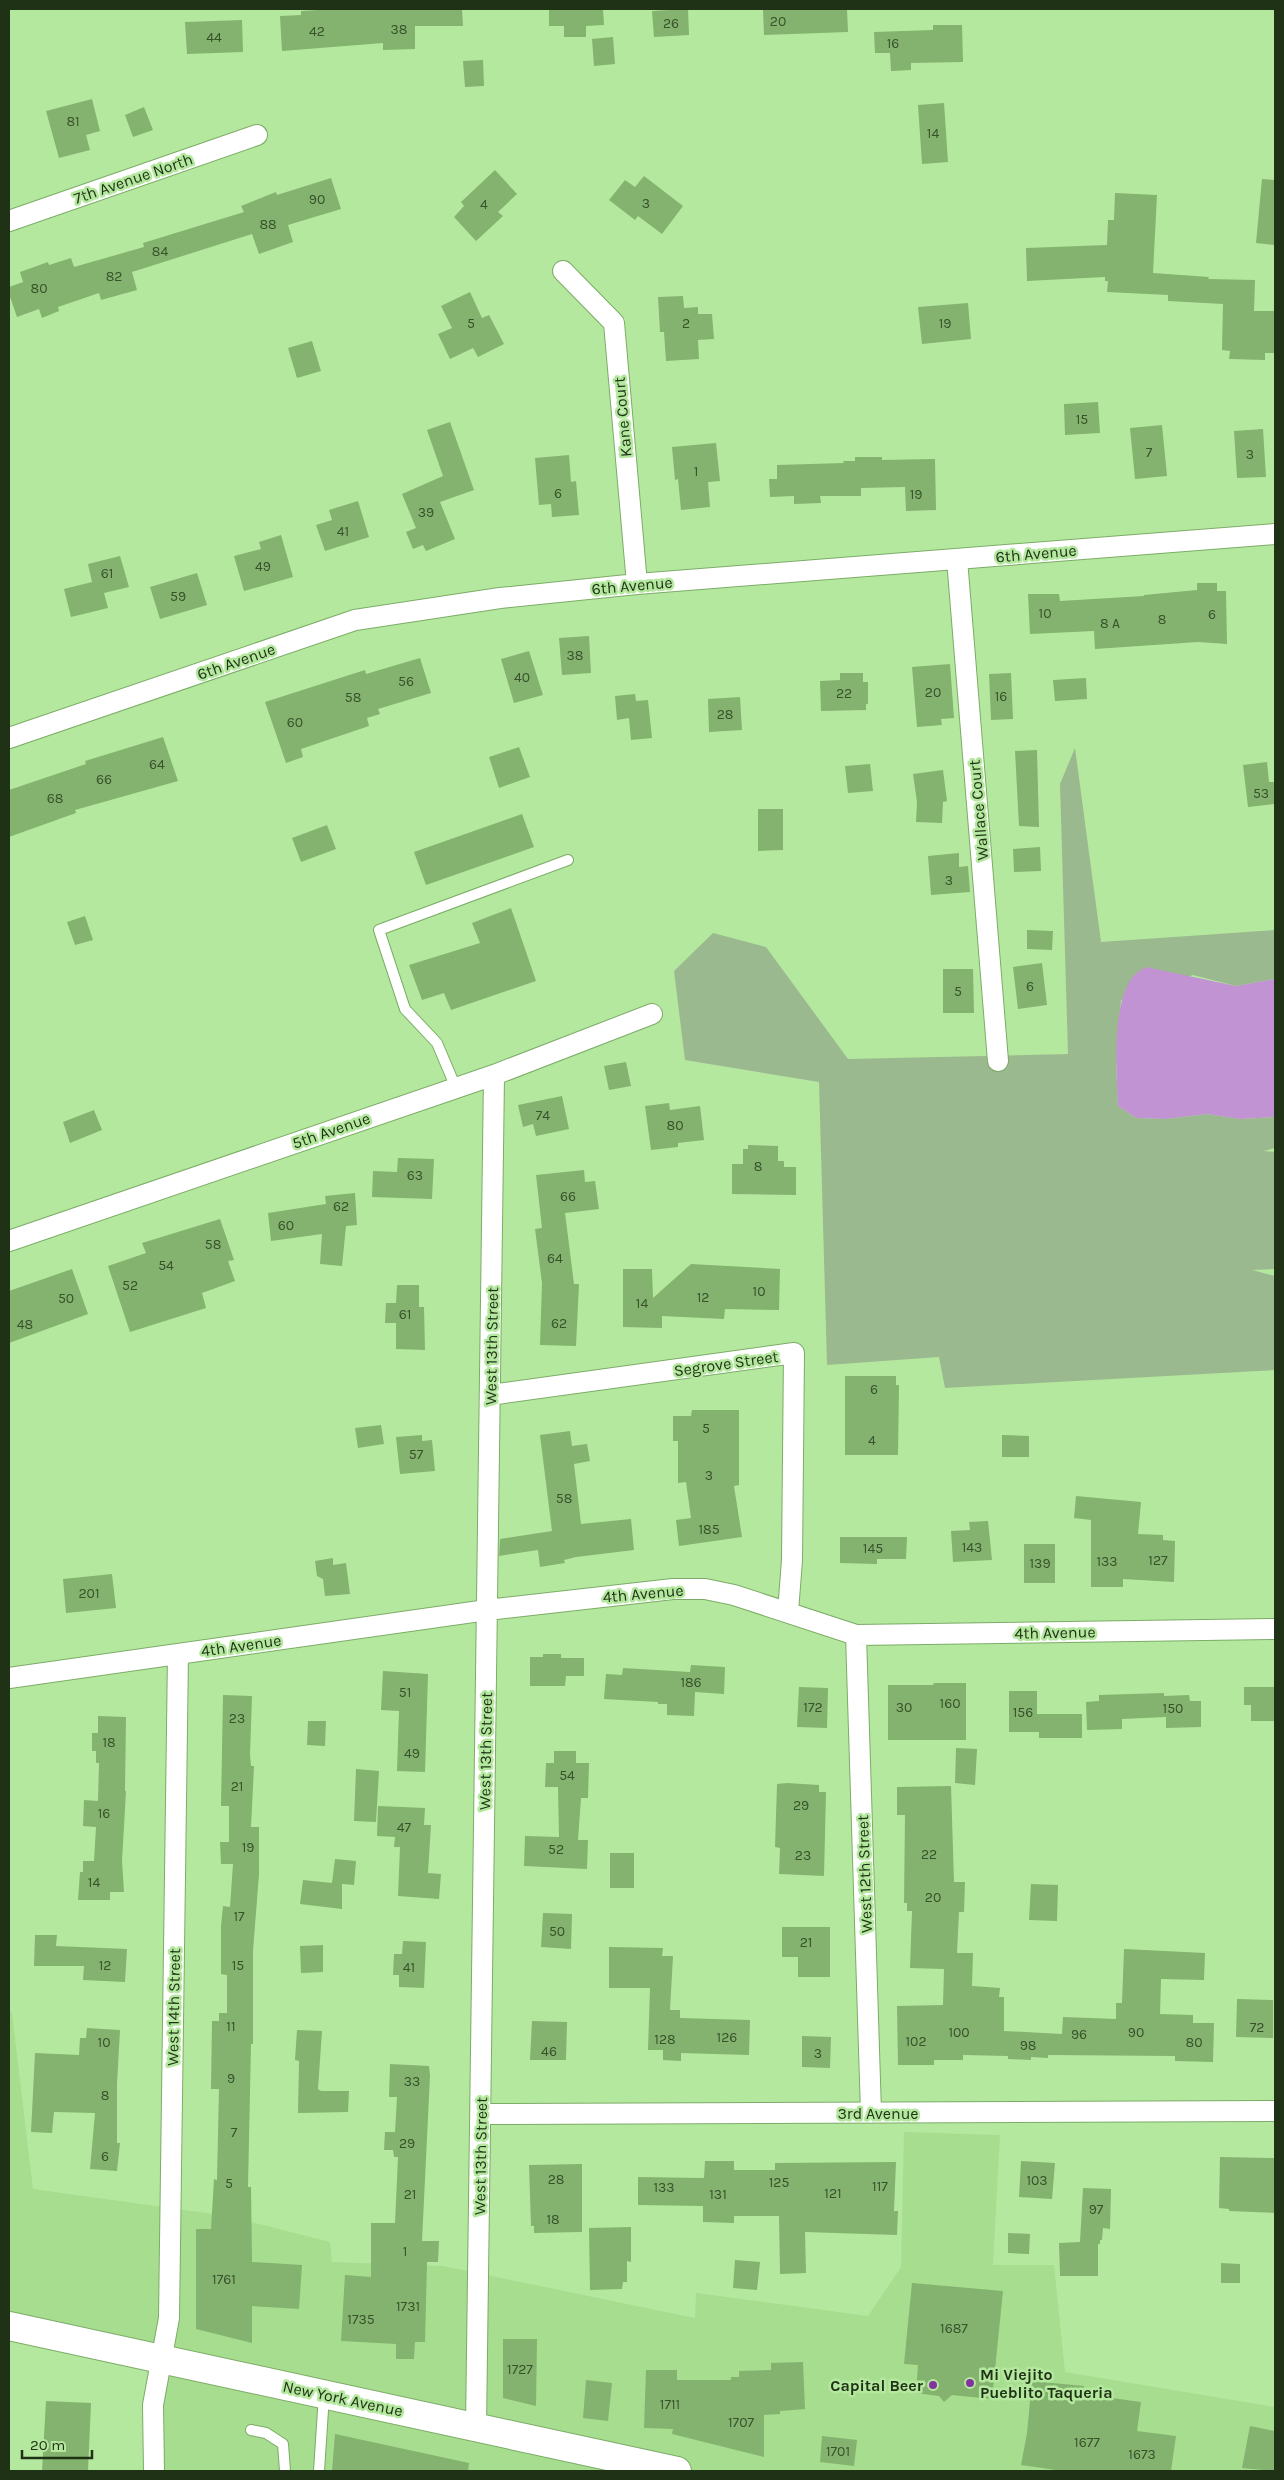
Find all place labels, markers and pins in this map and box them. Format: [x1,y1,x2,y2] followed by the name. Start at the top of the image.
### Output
[980,2365,1113,2402] place label: Mi Viejito Pueblito Taqueria
[830,2376,924,2395] place label: Capital Beer
[964,2377,976,2389] marker: Mi Viejito Pueblito Taqueria
[927,2379,939,2391] marker: Capital Beer

